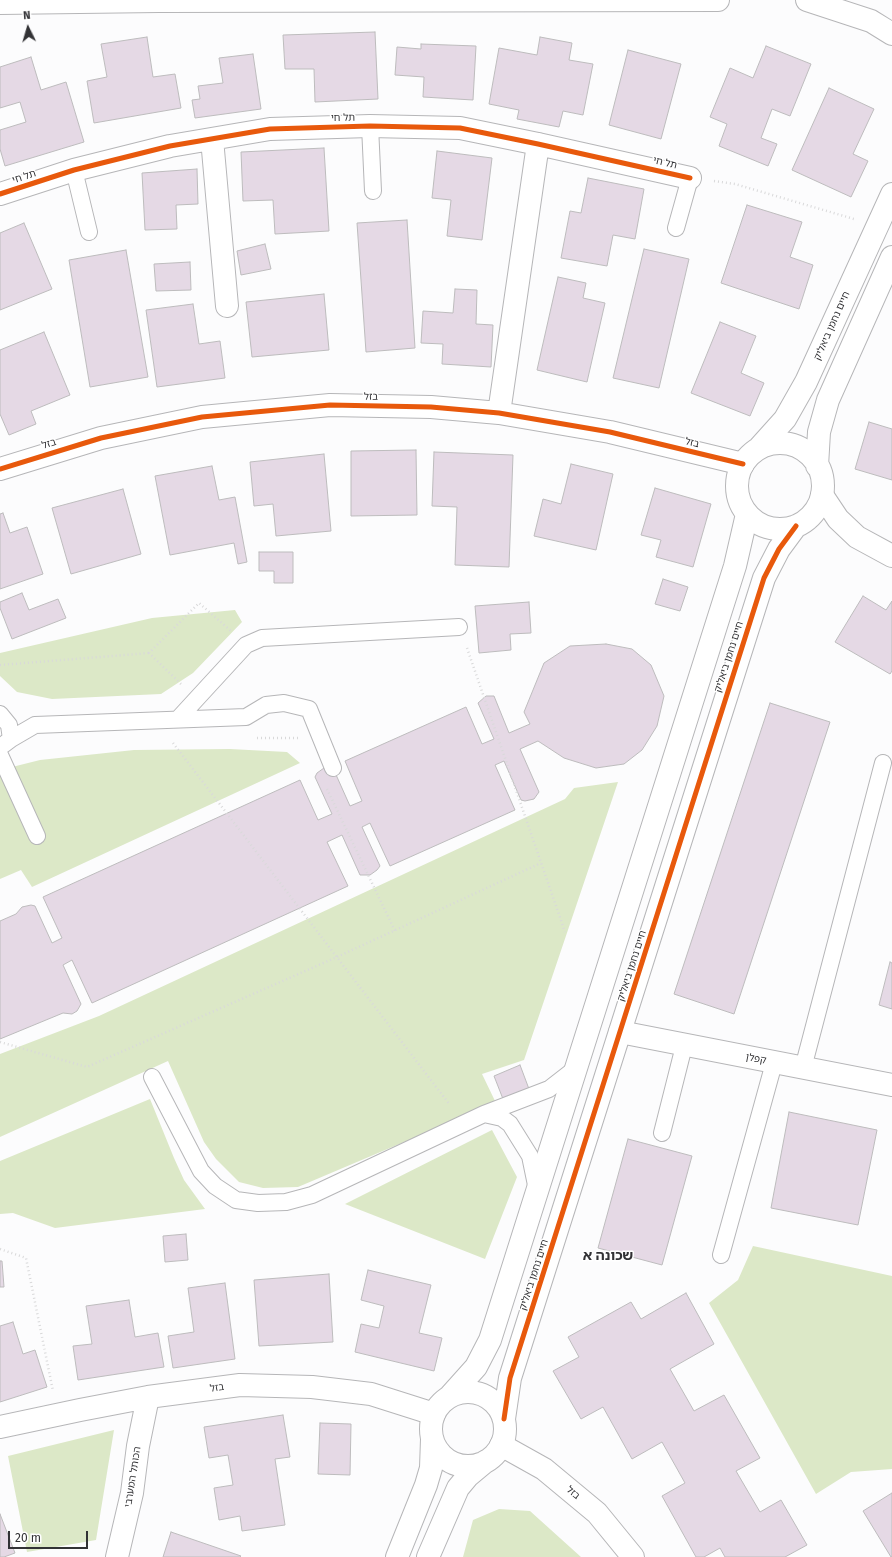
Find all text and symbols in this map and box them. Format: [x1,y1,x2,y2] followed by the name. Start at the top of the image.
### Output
[8,8,48,48] north arrow
[23,9,31,22] text: N
[331,112,355,124] street label: תל חי
[652,154,678,172] street label: תל חי
[11,168,37,186] street label: תל חי
[811,290,853,362] street label: חיים נחמן ביאליק
[364,391,378,403] street label: בזל
[684,435,700,451] street label: בזל
[40,436,58,452] street label: בזל
[712,620,746,694] street label: חיים נחמן ביאליק
[615,929,649,1003] street label: חיים נחמן ביאליק
[745,1051,767,1067] street label: קפלן
[517,1238,551,1312] street label: חיים נחמן ביאליק
[583,1248,633,1264] district label: שכונה א
[209,1381,225,1395] street label: בזל
[122,1446,144,1508] street label: הכותל המערבי
[564,1484,582,1502] street label: בזל
[10,1523,90,1549] scale bar
[15,1531,41,1545] text: 20 m

